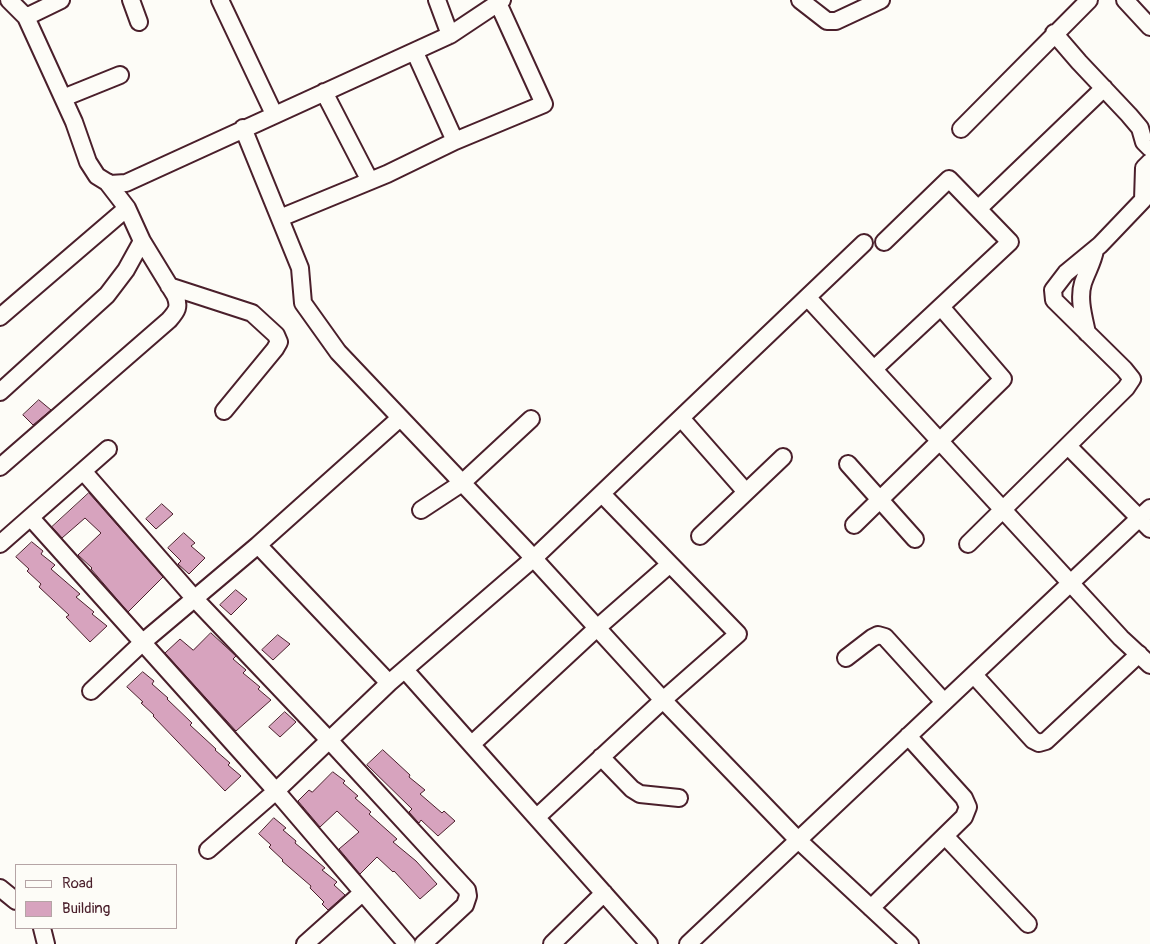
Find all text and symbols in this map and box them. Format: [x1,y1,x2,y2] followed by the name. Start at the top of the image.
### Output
[15,864,178,929] legend
[62,874,93,893] text: Road
[62,899,110,918] text: Building

